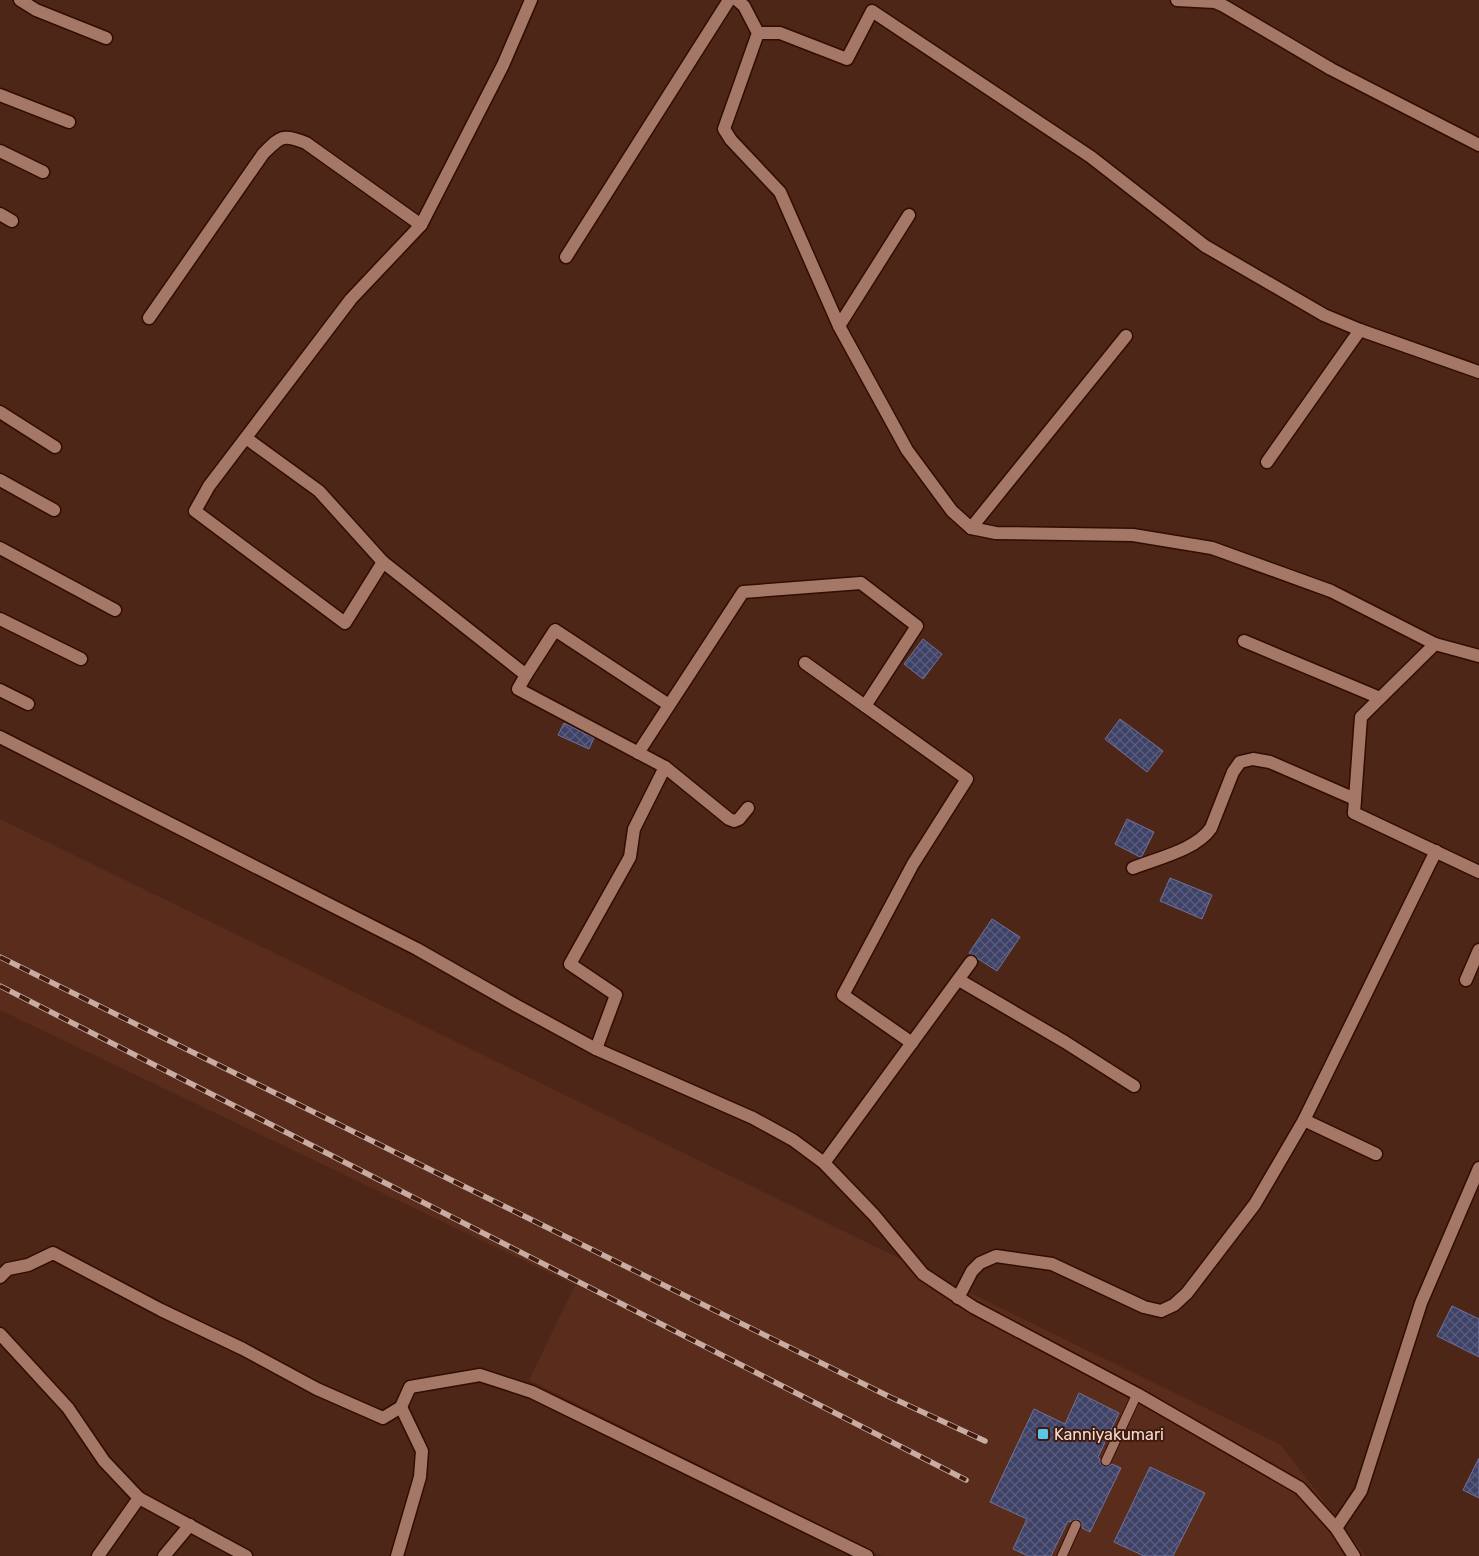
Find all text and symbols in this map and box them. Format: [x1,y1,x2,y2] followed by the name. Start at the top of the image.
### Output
[1054,1425,1164,1444] place label: Kanniyakumari
[1036,1427,1050,1441] marker: Kanniyakumari

